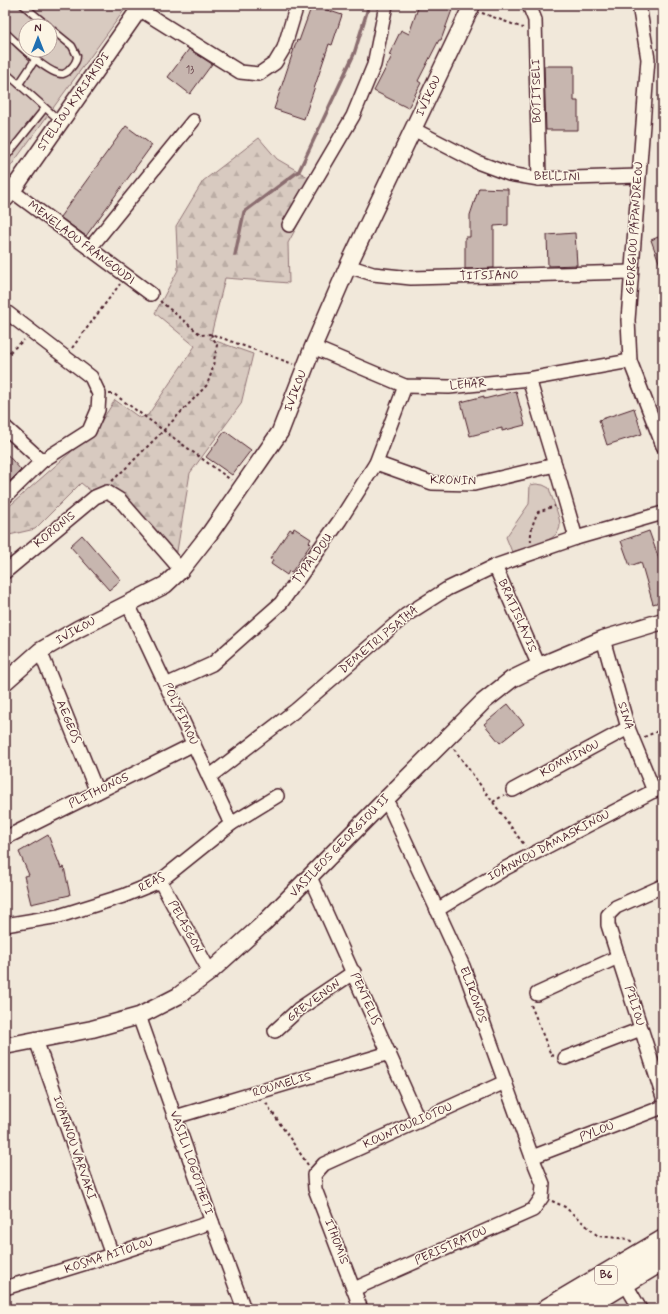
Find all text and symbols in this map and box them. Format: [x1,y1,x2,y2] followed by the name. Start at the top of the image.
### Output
[18,18,58,58] north arrow
[34,22,42,36] text: N
[34,50,114,154] street label: STELIOU KYRIAKIDI
[528,59,546,123] street label: BOTITSELI
[186,64,194,77] house number: 13
[413,73,446,119] street label: IVIKOU
[622,161,648,295] street label: GEORGIOU PAPANDREOU
[534,169,580,185] street label: BELLINI
[24,197,138,289] street label: MENELAOU FRANGOUDI
[459,267,519,285] street label: TITSIANO
[281,368,311,414] street label: IVIKOU
[449,375,488,395] street label: LEHAR
[430,473,476,489] street label: KRONIN
[31,508,79,552] street label: KORONIS
[289,531,337,587] street label: TYPALDOU
[494,577,540,655] street label: BRATISLAVIS
[336,602,422,678] street label: DEMETRI PSATHA
[53,613,99,649] street label: IVIKOU
[159,680,202,748] street label: POLYFIMOU
[52,698,84,746] street label: AEGEOS
[613,700,637,732] street label: SINA
[538,737,603,781] street label: KOMNINOU
[66,769,132,812] street label: PLITHONOS
[286,791,394,901] street label: VASILEOS GEORGIOU II
[485,807,613,885] street label: IOANNOU DAMASKINOU
[136,870,168,896] street label: REAS
[164,898,206,956] street label: PELASGON
[455,964,491,1026] street label: ELIKONOS
[346,970,384,1028] street label: PENTELIS
[284,976,344,1026] street label: GREVENON
[620,984,648,1028] street label: PILIOU
[251,1068,314,1101] street label: ROUMELIS
[49,1093,100,1203] street label: IOANNOU VARVAKI
[361,1099,455,1153] street label: KOUNTOURIOTOU
[166,1109,216,1217] street label: VASILI LOGOTHETI
[577,1118,617,1146] street label: PYLOU
[320,1217,352,1267] street label: ITHOMIS
[412,1223,490,1269] street label: PERISTRATOU
[63,1234,156,1278] street label: KOSMA AITOLOU
[595,1266,617,1284] road number: B6

